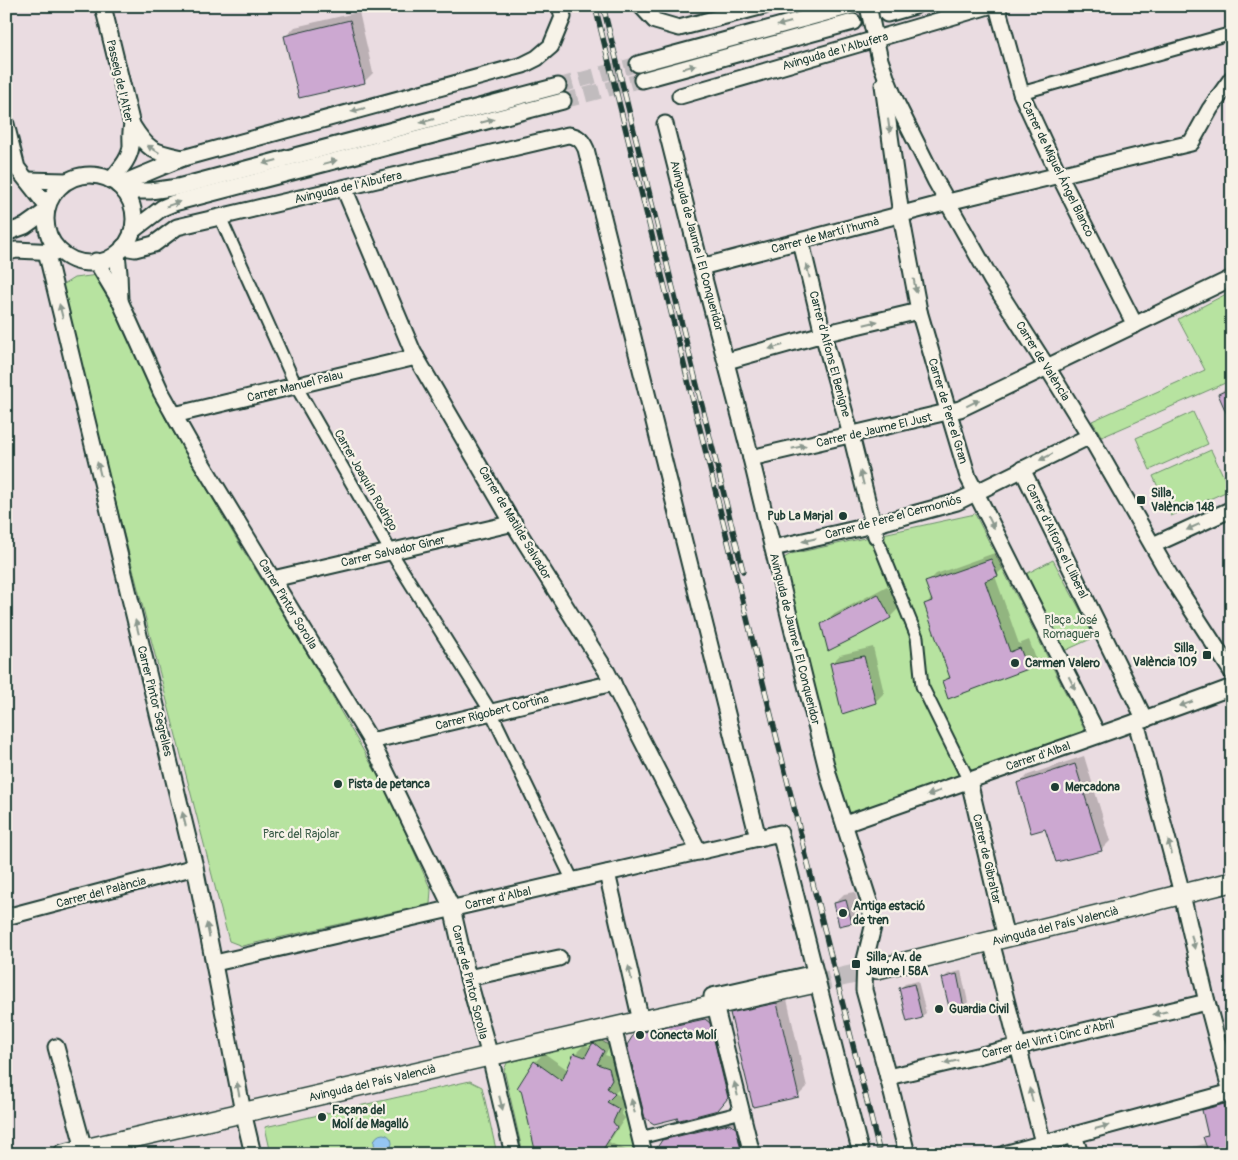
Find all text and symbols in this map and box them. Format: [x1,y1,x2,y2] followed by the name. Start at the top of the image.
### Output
[777,21,792,29] one-way arrow
[780,29,890,74] street label: Avinguda de l'Albufera
[103,38,136,125] street label: Passeig de l'Alter
[681,63,696,71] one-way arrow
[1018,98,1098,240] street label: Carrer de Miguel Ángel Blanco
[350,107,365,115] one-way arrow
[419,117,434,125] one-way arrow
[479,117,494,125] one-way arrow
[885,118,893,134] one-way arrow
[146,144,160,153] one-way arrow
[262,158,277,166] one-way arrow
[322,158,337,166] one-way arrow
[666,159,727,334] street label: Avinguda de Jaume I El Conqueridor
[293,168,404,207] street label: Avinguda de l'Albufera
[165,200,180,207] one-way arrow
[770,214,881,257] street label: Carrer de Martí l'humà
[804,263,812,278] one-way arrow
[911,279,919,295] one-way arrow
[805,289,854,419] street label: Carrer d'Alfons El Benigne
[57,304,65,319] one-way arrow
[863,318,878,326] one-way arrow
[1012,319,1073,404] street label: Carrer de València
[769,344,784,352] one-way arrow
[924,357,971,466] street label: Carrer de Pere el Gran
[246,367,345,406] street label: Carrer Manuel Palau
[966,399,980,407] one-way arrow
[815,410,934,451] street label: Carrer de Jaume El Just
[330,427,401,534] street label: Carrer Joaquín Rodrigo
[792,443,807,451] one-way arrow
[1039,453,1053,461] one-way arrow
[95,462,103,477] one-way arrow
[475,464,555,583] street label: Carrer de Matilde Salvador
[858,470,866,485] one-way arrow
[1022,481,1091,601] street label: Carrer d'Alfons el Lliberal
[1151,486,1214,515] place label: Silla, València 148
[823,492,964,543] street label: Carrer de Pere el Cermoniós
[1135,494,1147,506] marker: Silla, València 148
[767,509,833,524] place label: Pub La Marjal
[837,510,849,522] marker: Pub La Marjal
[987,515,995,529] one-way arrow
[1185,523,1200,532] one-way arrow
[340,532,447,571] street label: Carrer Salvador Giner
[801,536,816,544] one-way arrow
[766,552,823,727] street label: Avinguda de Jaume I El Conqueridor
[255,556,321,653] street label: Carrer Pintor Sorolla
[1042,613,1100,642] park label: Plaça José Romaguera
[133,620,141,635] one-way arrow
[1133,641,1197,670] place label: Silla, València 109
[134,644,176,759] street label: Carrer Pintor Segrelles
[1201,649,1213,661] marker: Silla, València 109
[1025,656,1101,671] place label: Carmen Valero
[1009,657,1021,669] marker: Carmen Valero
[1068,676,1076,690] one-way arrow
[434,691,551,734] street label: Carrer Rigobert Cortina
[1178,700,1193,708] one-way arrow
[1004,738,1073,775] street label: Carrer d'Albal
[348,777,430,792] place label: Pista de petanca
[332,778,344,790] marker: Pista de petanca
[1065,780,1120,795] place label: Mercadona
[1049,781,1061,793] marker: Mercadona
[926,790,941,797] one-way arrow
[180,812,188,827] one-way arrow
[969,813,1004,906] street label: Carrer de Gibraltar
[263,827,340,842] park label: Parc del Rajolar
[1166,840,1174,855] one-way arrow
[55,873,148,912] street label: Carrer del Palància
[464,884,533,913] street label: Carrer d'Albal
[853,899,926,928] place label: Antiga estació de tren
[990,903,1120,949] street label: Avinguda del País Valencià
[837,907,849,919] marker: Antiga estació de tren
[204,922,212,937] one-way arrow
[448,923,491,1041] street label: Carrer de Pintor Sorolla
[1189,935,1197,950] one-way arrow
[866,950,928,979] place label: Silla, Av. de Jaume I 58A
[850,958,862,970] marker: Silla, Av. de Jaume I 58A
[626,966,634,981] one-way arrow
[949,1002,1009,1017] place label: Guardia Civil
[933,1003,945,1015] marker: Guardia Civil
[1152,1009,1167,1017] one-way arrow
[980,1017,1116,1062] street label: Carrer del Vint i Cinc d'Abril
[650,1028,717,1043] place label: Conecta Molí
[634,1029,646,1041] marker: Conecta Molí
[943,1058,958,1066] one-way arrow
[307,1061,437,1105] street label: Avinguda del País Valencià
[234,1081,242,1097] one-way arrow
[732,1082,740,1097] one-way arrow
[1027,1088,1035,1103] one-way arrow
[497,1096,505,1111] one-way arrow
[628,1099,636,1114] one-way arrow
[332,1103,409,1132] place label: Façana del Molí de Magalló
[316,1111,328,1123] marker: Façana del Molí de Magalló
[1094,1123,1109,1131] one-way arrow

